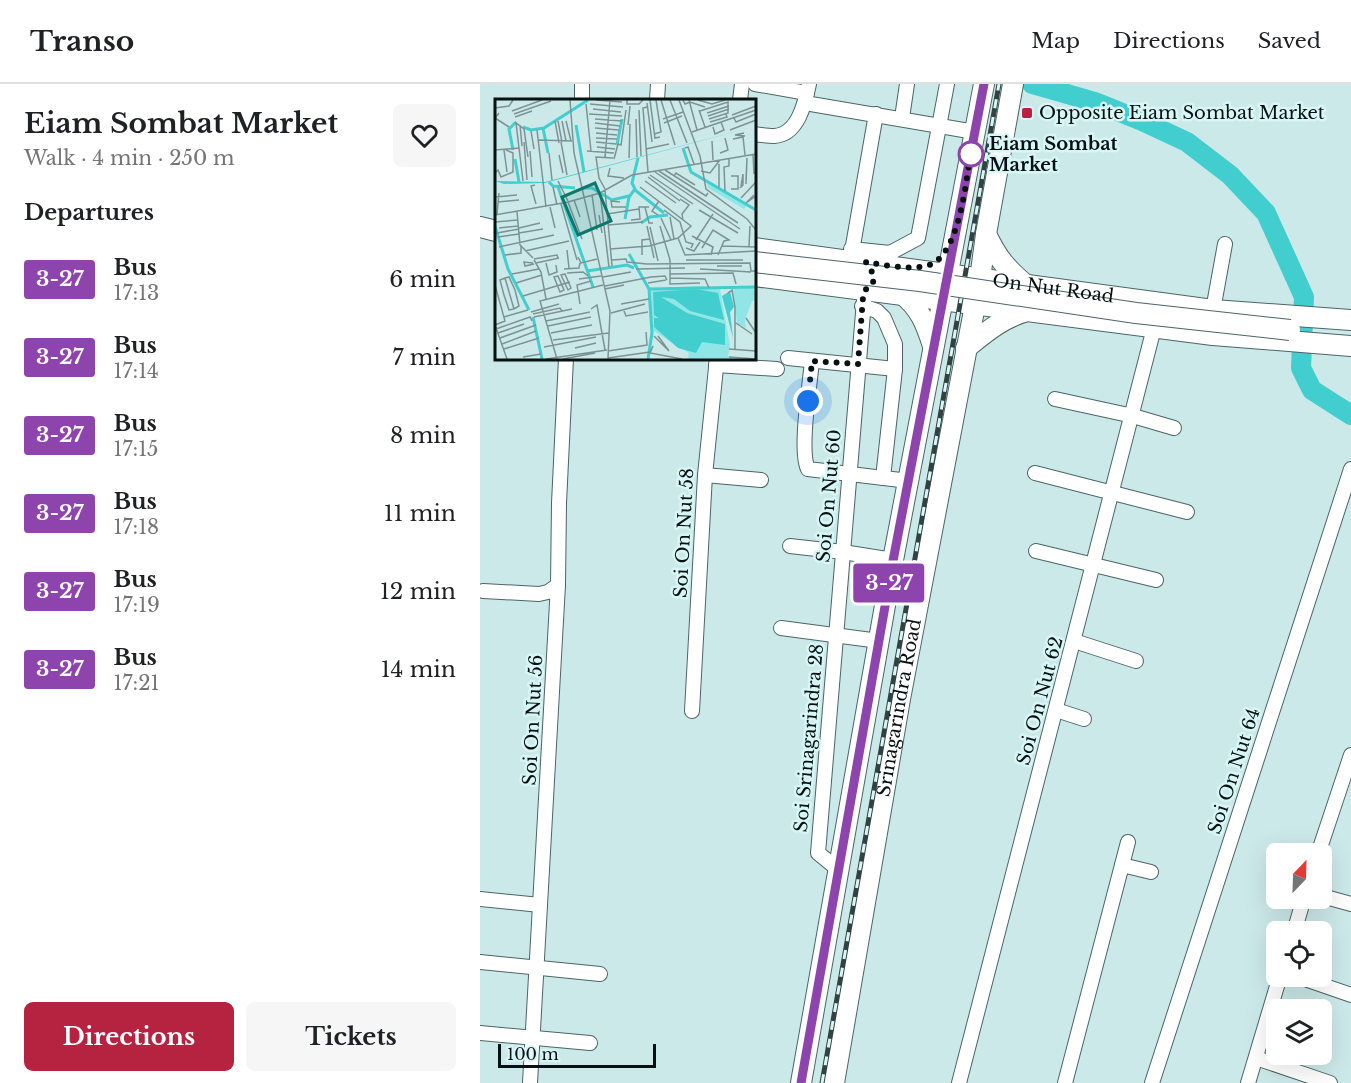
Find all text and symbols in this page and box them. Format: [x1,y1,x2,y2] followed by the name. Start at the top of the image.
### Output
[30,24,134,59] text: Transo
[1031,28,1080,54] text: Map
[1113,28,1225,54] text: Directions
[1258,28,1321,54] text: Saved
[495,99,756,360] inset map
[1039,102,1325,124] place label: Opposite Eiam Sombat Market
[393,104,456,167] button: heart
[24,106,338,141] text: Eiam Sombat Market
[1020,106,1034,120] marker: Opposite Eiam Sombat Market
[989,133,1117,176] place label: Eiam Sombat Market
[958,141,984,167] marker: Eiam Sombat Market
[24,146,234,170] text: Walk · 4 min · 250 m
[24,199,154,226] text: Departures
[113,254,157,281] text: Bus
[36,266,83,292] text: 3-27
[389,266,456,293] text: 6 min
[991,269,1115,308] street label: On Nut Road
[113,281,159,305] text: 17:13
[113,332,157,359] text: Bus
[36,344,83,370] text: 3-27
[392,344,456,371] text: 7 min
[113,359,159,383] text: 17:14
[793,386,823,416] your location
[113,410,157,437] text: Bus
[36,422,83,448] text: 3-27
[390,422,456,449] text: 8 min
[812,429,846,563] street label: Soi On Nut 60
[113,437,158,461] text: 17:15
[670,467,698,599] street label: Soi On Nut 58
[113,488,157,515] text: Bus
[36,500,83,526] text: 3-27
[384,500,456,527] text: 11 min
[113,515,159,539] text: 17:18
[847,564,931,602] line badge: 3-27
[113,566,157,593] text: Bus
[865,570,913,596] text: 3-27
[36,578,83,604] text: 3-27
[380,578,456,605] text: 12 min
[113,593,160,617] text: 17:19
[872,617,926,798] street label: Srinagarindra Road
[1012,635,1068,767] street label: Soi On Nut 62
[790,643,828,833] street label: Soi Srinagarindra 28
[113,644,157,671] text: Bus
[519,654,547,786] street label: Soi On Nut 56
[36,656,83,682] text: 3-27
[381,656,456,683] text: 14 min
[113,671,159,695] text: 17:21
[1203,705,1265,837] street label: Soi On Nut 64
[1266,843,1332,909] north arrow
[1266,843,1332,1065] map controls
[1266,921,1332,987] button: locate
[1266,999,1332,1065] button: layers
[24,1002,234,1071] button: Directions
[246,1002,456,1071] button: Tickets
[498,1041,656,1068] scale bar
[507,1044,559,1064] text: 100 m

